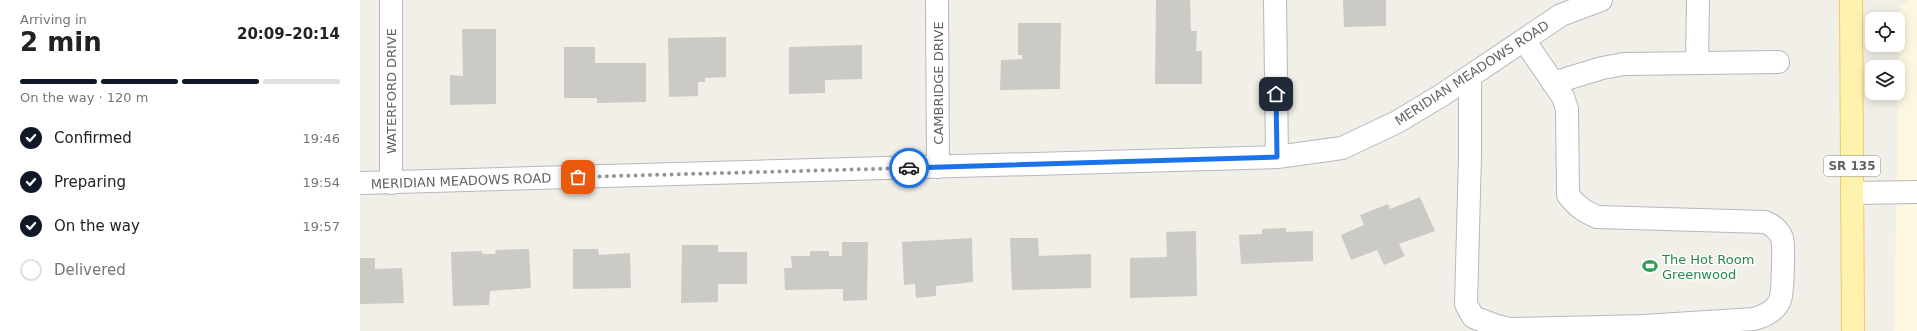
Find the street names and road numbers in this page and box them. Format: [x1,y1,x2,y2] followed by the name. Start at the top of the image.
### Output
[1392,18,1552,128] street label: MERIDIAN MEADOWS ROAD
[931,21,946,145] street label: CAMBRIDGE DRIVE
[384,28,399,154] street label: WATERFORD DRIVE
[1824,156,1880,176] road number: SR 135
[370,170,552,192] street label: MERIDIAN MEADOWS ROAD

